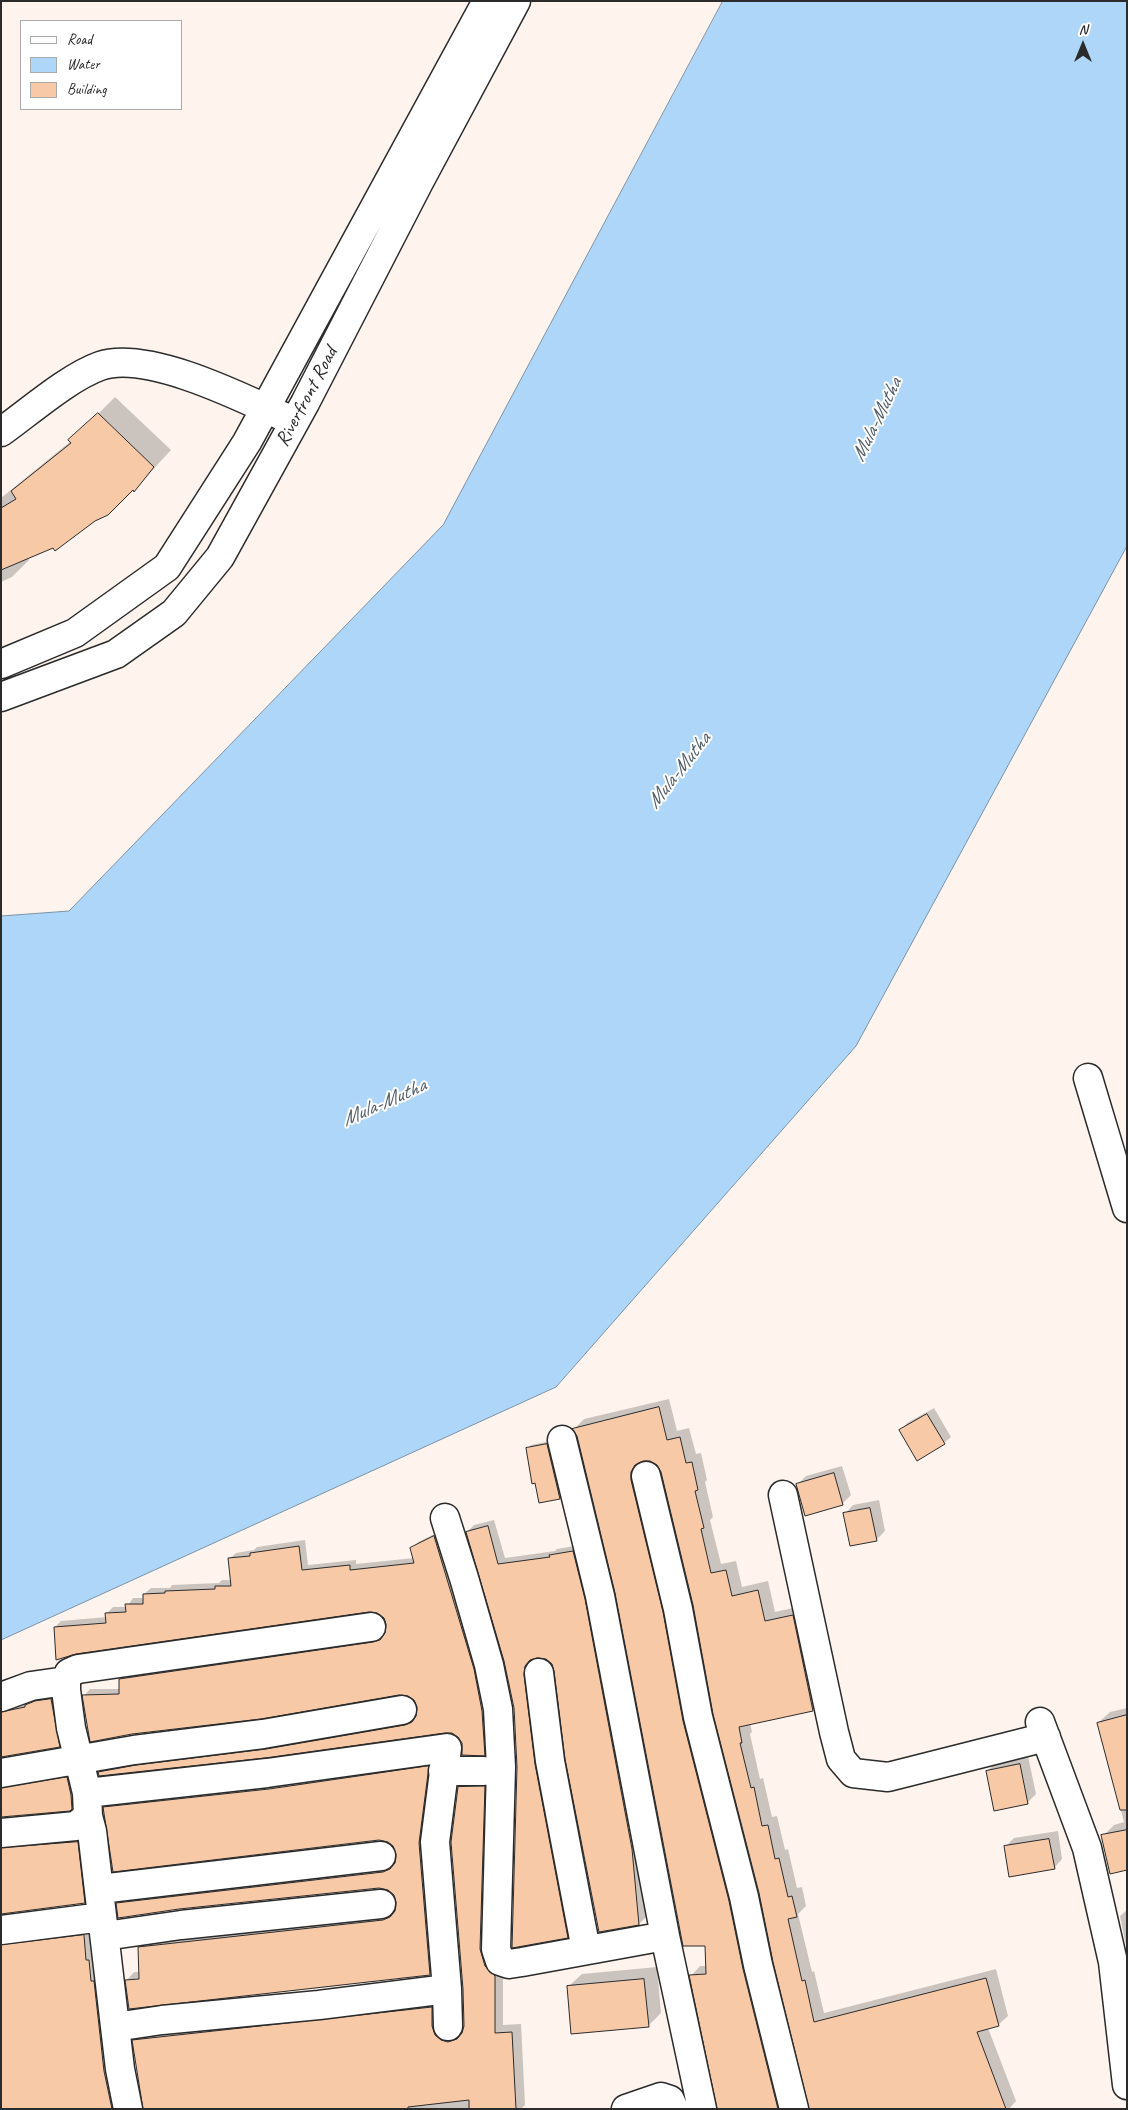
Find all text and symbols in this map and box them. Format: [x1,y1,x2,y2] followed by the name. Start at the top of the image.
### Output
[20,20,182,110] legend
[1058,20,1108,70] north arrow
[1079,21,1087,38] text: N
[67,30,92,49] text: Road
[67,55,100,74] text: Water
[67,80,106,99] text: Building
[271,343,343,451] street label: Riverfront Road
[846,374,908,466] water label: Mula-Mutha
[642,728,716,814] water label: Mula-Mutha
[338,1073,430,1133] water label: Mula-Mutha

